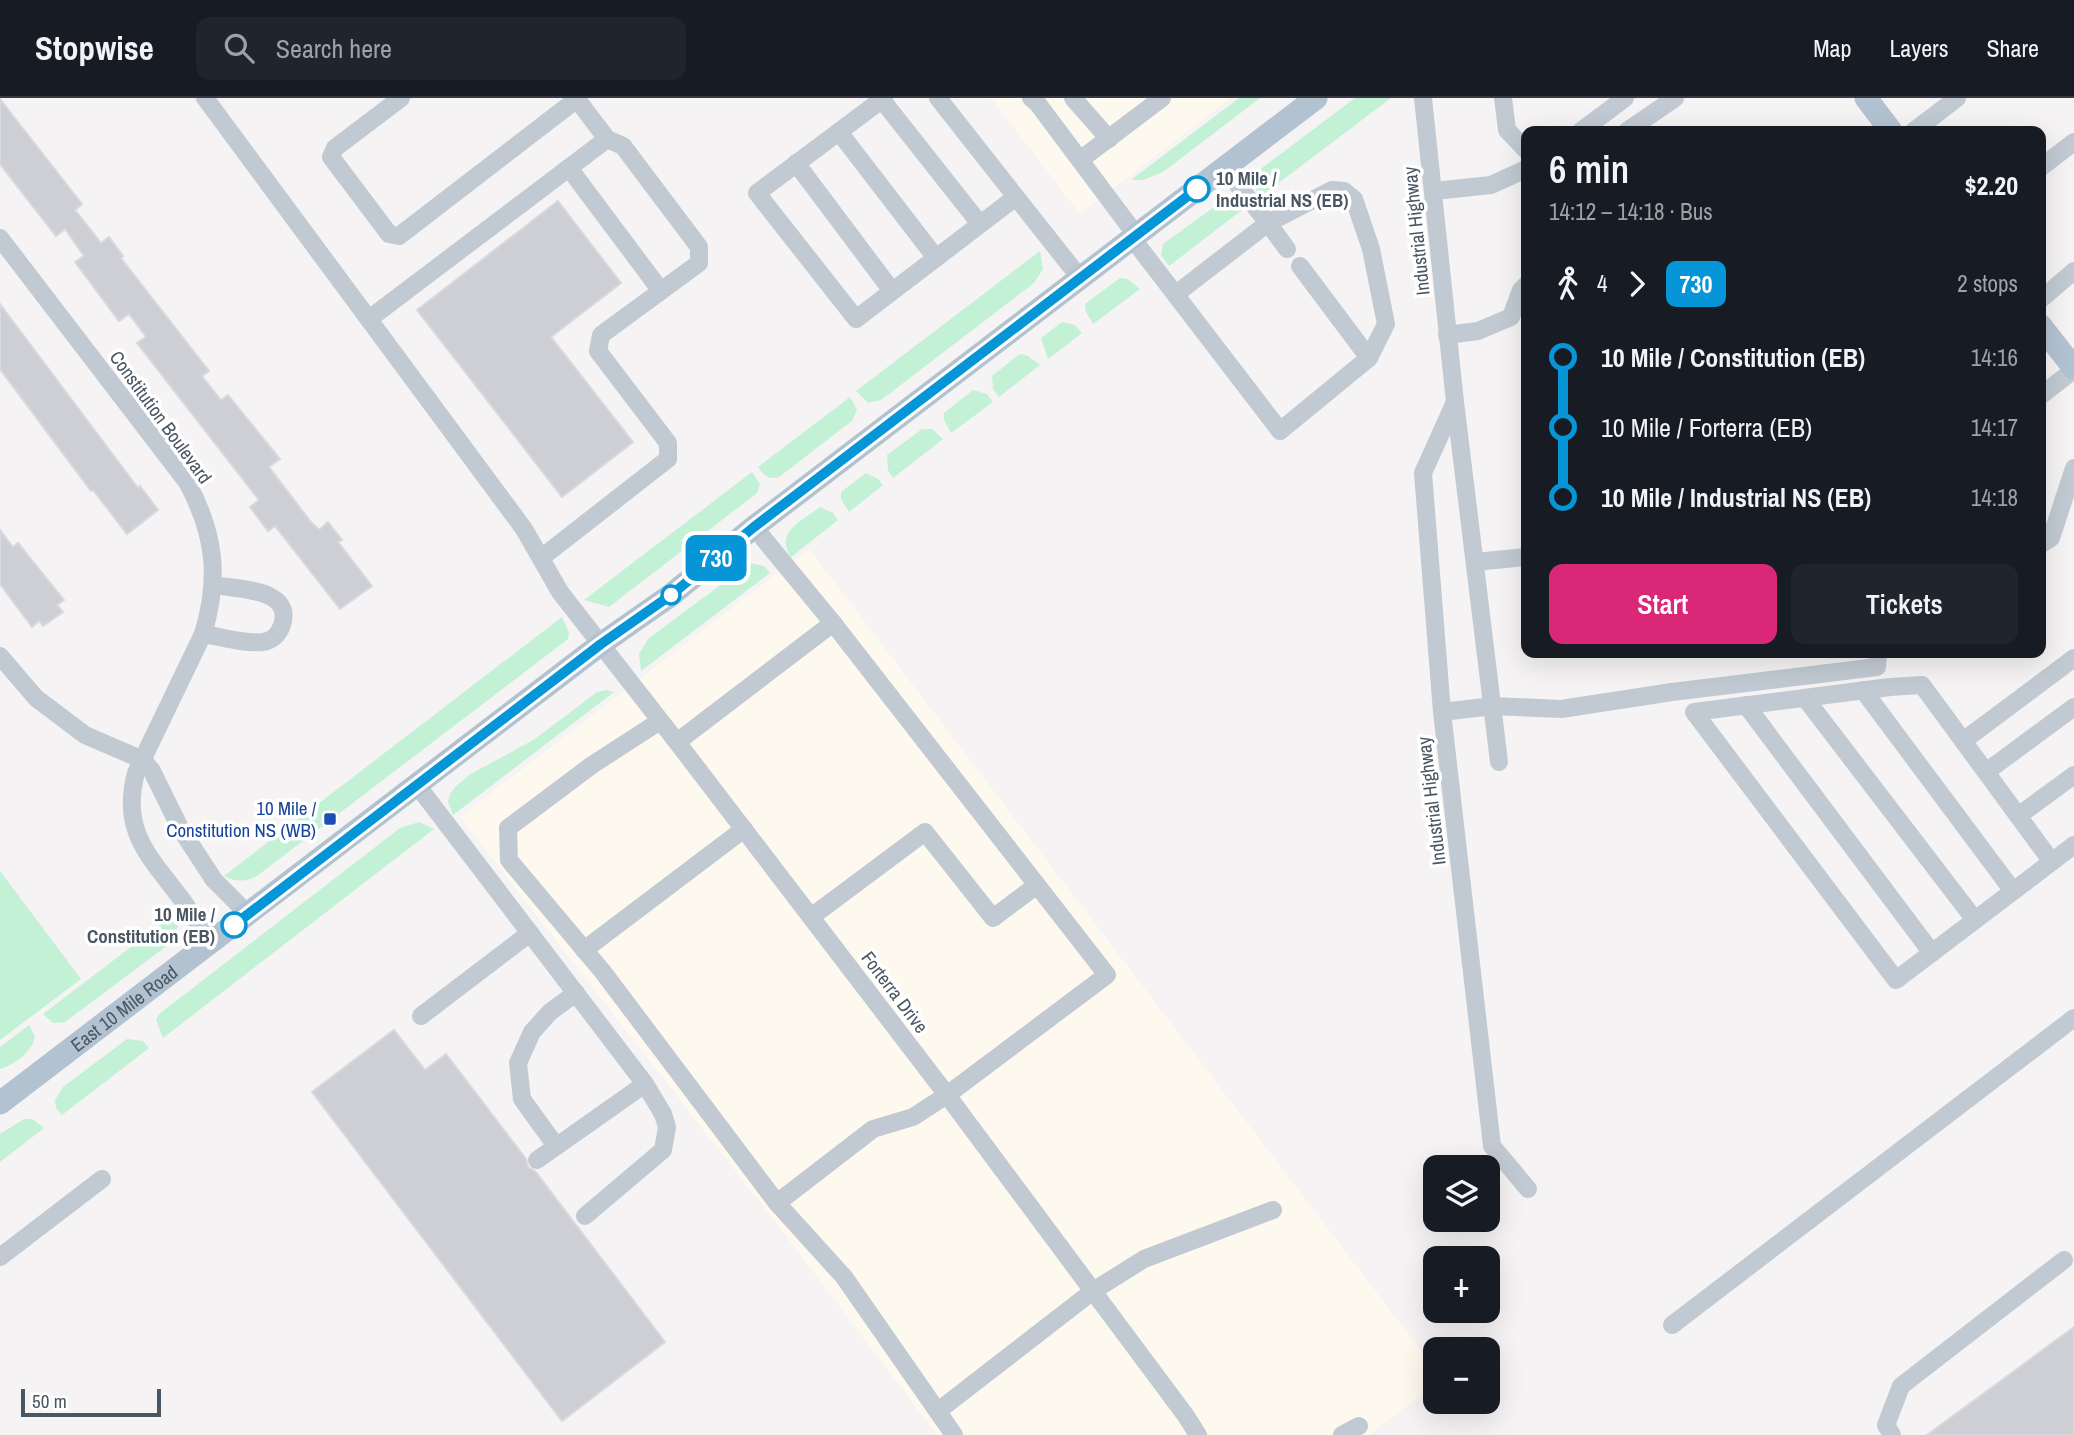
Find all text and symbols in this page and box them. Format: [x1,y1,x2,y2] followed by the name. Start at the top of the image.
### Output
[196,17,686,80] search box
[35,26,154,70] text: Stopwise
[220,29,258,67] icon: search
[276,31,392,66] text: Search here
[1813,32,1851,64] text: Map
[1889,32,1948,64] text: Layers
[1986,32,2039,64] text: Share
[1549,144,1629,195] text: 6 min
[1216,165,1348,213] place label: 10 Mile / Industrial NS (EB)
[1396,165,1436,297] street label: Industrial Highway
[1965,168,2018,203] text: $2.20
[1184,176,1210,202] marker: 10 Mile / Industrial NS (EB)
[1549,196,1713,227] text: 14:12 – 14:18 · Bus
[1549,265,1587,303] icon: walk
[1618,265,1656,303] icon: forward
[1597,268,1608,299] text: 4
[1680,268,1712,300] text: 730
[1957,268,2018,299] text: 2 stops
[1601,340,1865,375] text: 10 Mile / Constitution (EB)
[1971,342,2018,373] text: 14:16
[104,345,218,489] street label: Constitution Boulevard
[1601,410,1812,445] text: 10 Mile / Forterra (EB)
[1971,412,2018,443] text: 14:17
[1601,480,1871,515] text: 10 Mile / Industrial NS (EB)
[1971,482,2018,513] text: 14:18
[676,535,756,581] line badge: 730
[700,542,732,574] text: 730
[1549,564,1777,644] button: Start
[1791,564,2018,644] button: Tickets
[661,585,681,605] unlabelled marker
[1410,735,1452,867] street label: Industrial Highway
[166,795,317,843] place label: 10 Mile / Constitution NS (WB)
[322,811,338,827] marker: 10 Mile / Constitution NS (WB)
[87,901,216,949] place label: 10 Mile / Constitution (EB)
[221,912,247,938] marker: 10 Mile / Constitution (EB)
[856,946,934,1038] street label: Forterra Drive
[65,959,183,1058] street label: East 10 Mile Road
[1423,1155,1500,1414] map controls
[1423,1155,1500,1232] button: layers
[1423,1246,1500,1323] button: +
[1423,1337,1500,1414] button: −
[21,1386,161,1418] scale bar
[32,1388,67,1414] text: 50 m

